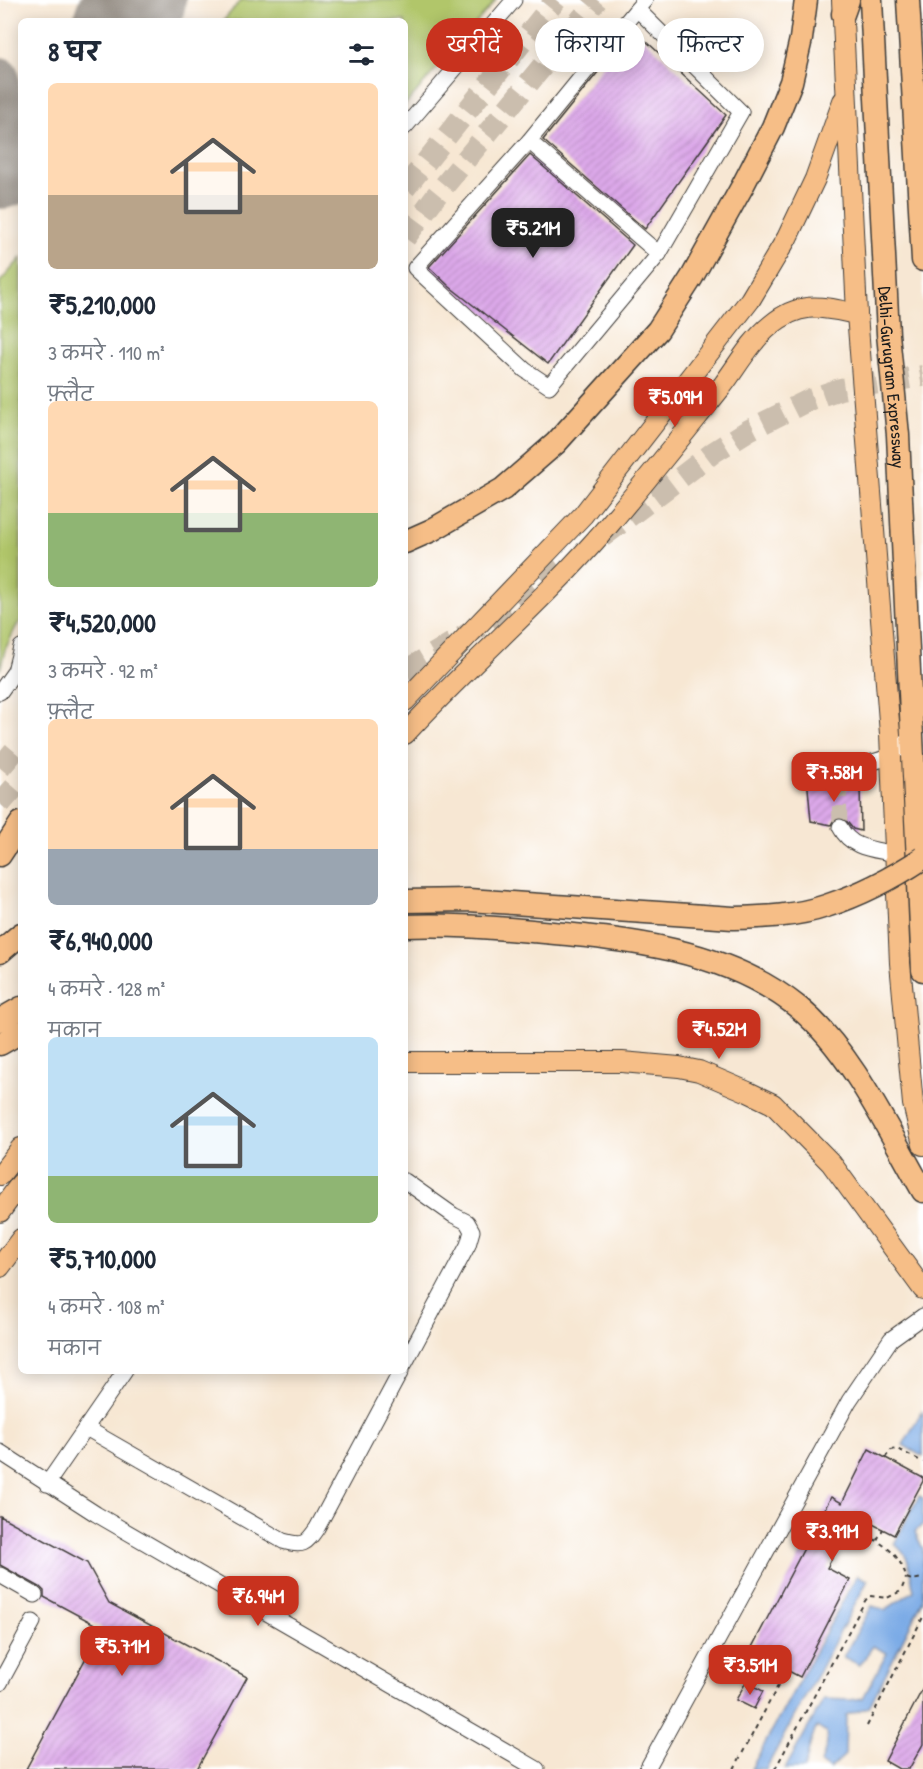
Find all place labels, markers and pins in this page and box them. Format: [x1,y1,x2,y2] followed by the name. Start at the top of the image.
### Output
[484,208,582,259] pin: ₹5.21M
[626,377,724,428] pin: ₹5.09M
[785,752,883,803] pin: ₹7.58M
[670,1009,768,1060] pin: ₹4.52M
[783,1511,881,1562] pin: ₹3.91M
[209,1576,307,1627] pin: ₹6.94M
[73,1626,171,1677] pin: ₹5.71M
[701,1645,799,1696] pin: ₹3.51M

